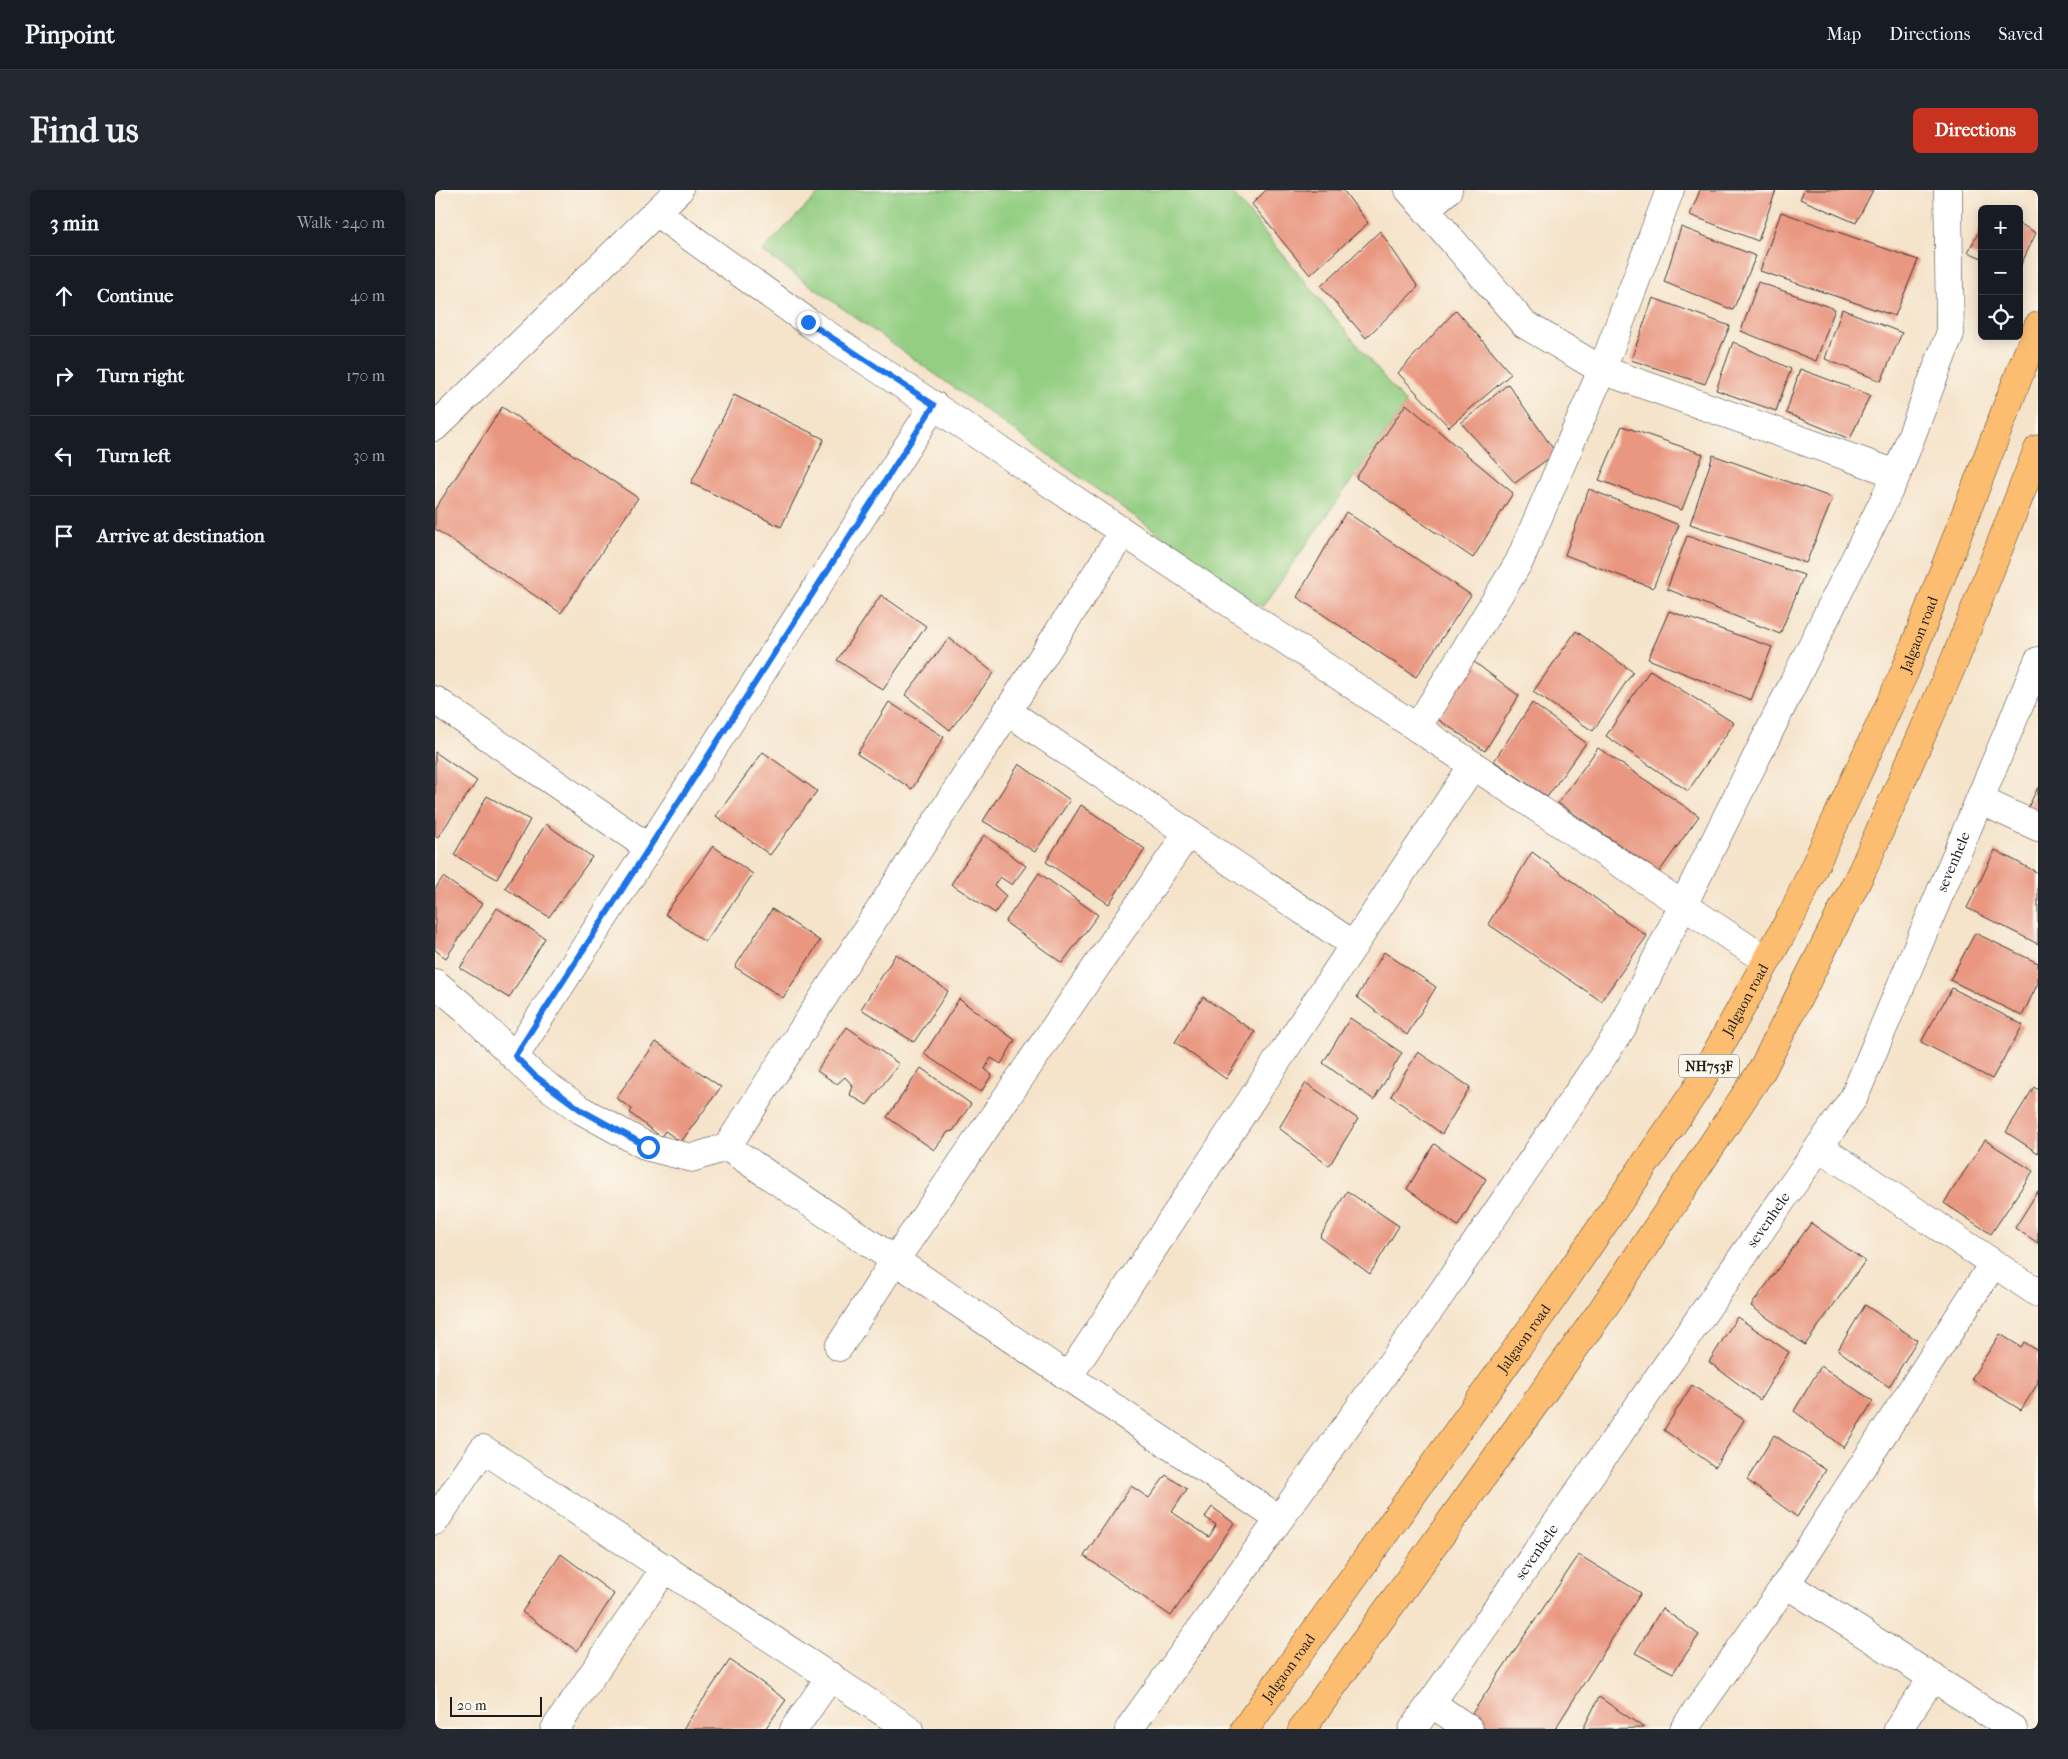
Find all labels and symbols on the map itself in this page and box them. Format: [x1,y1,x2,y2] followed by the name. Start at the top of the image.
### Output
[797,311,820,334] route end
[1896,593,1942,676] street label: Jalgaon road
[1933,829,1974,894] street label: sevenhele
[1718,960,1773,1040] street label: Jalgaon road
[1679,1054,1739,1078] road number: NH753F
[637,1136,660,1159] route start
[1743,1188,1794,1251] street label: sevenhele
[1493,1300,1555,1377] street label: Jalgaon road
[1511,1520,1562,1583] street label: sevenhele
[1258,1630,1320,1706] street label: Jalgaon road
[450,1694,543,1717] scale bar

